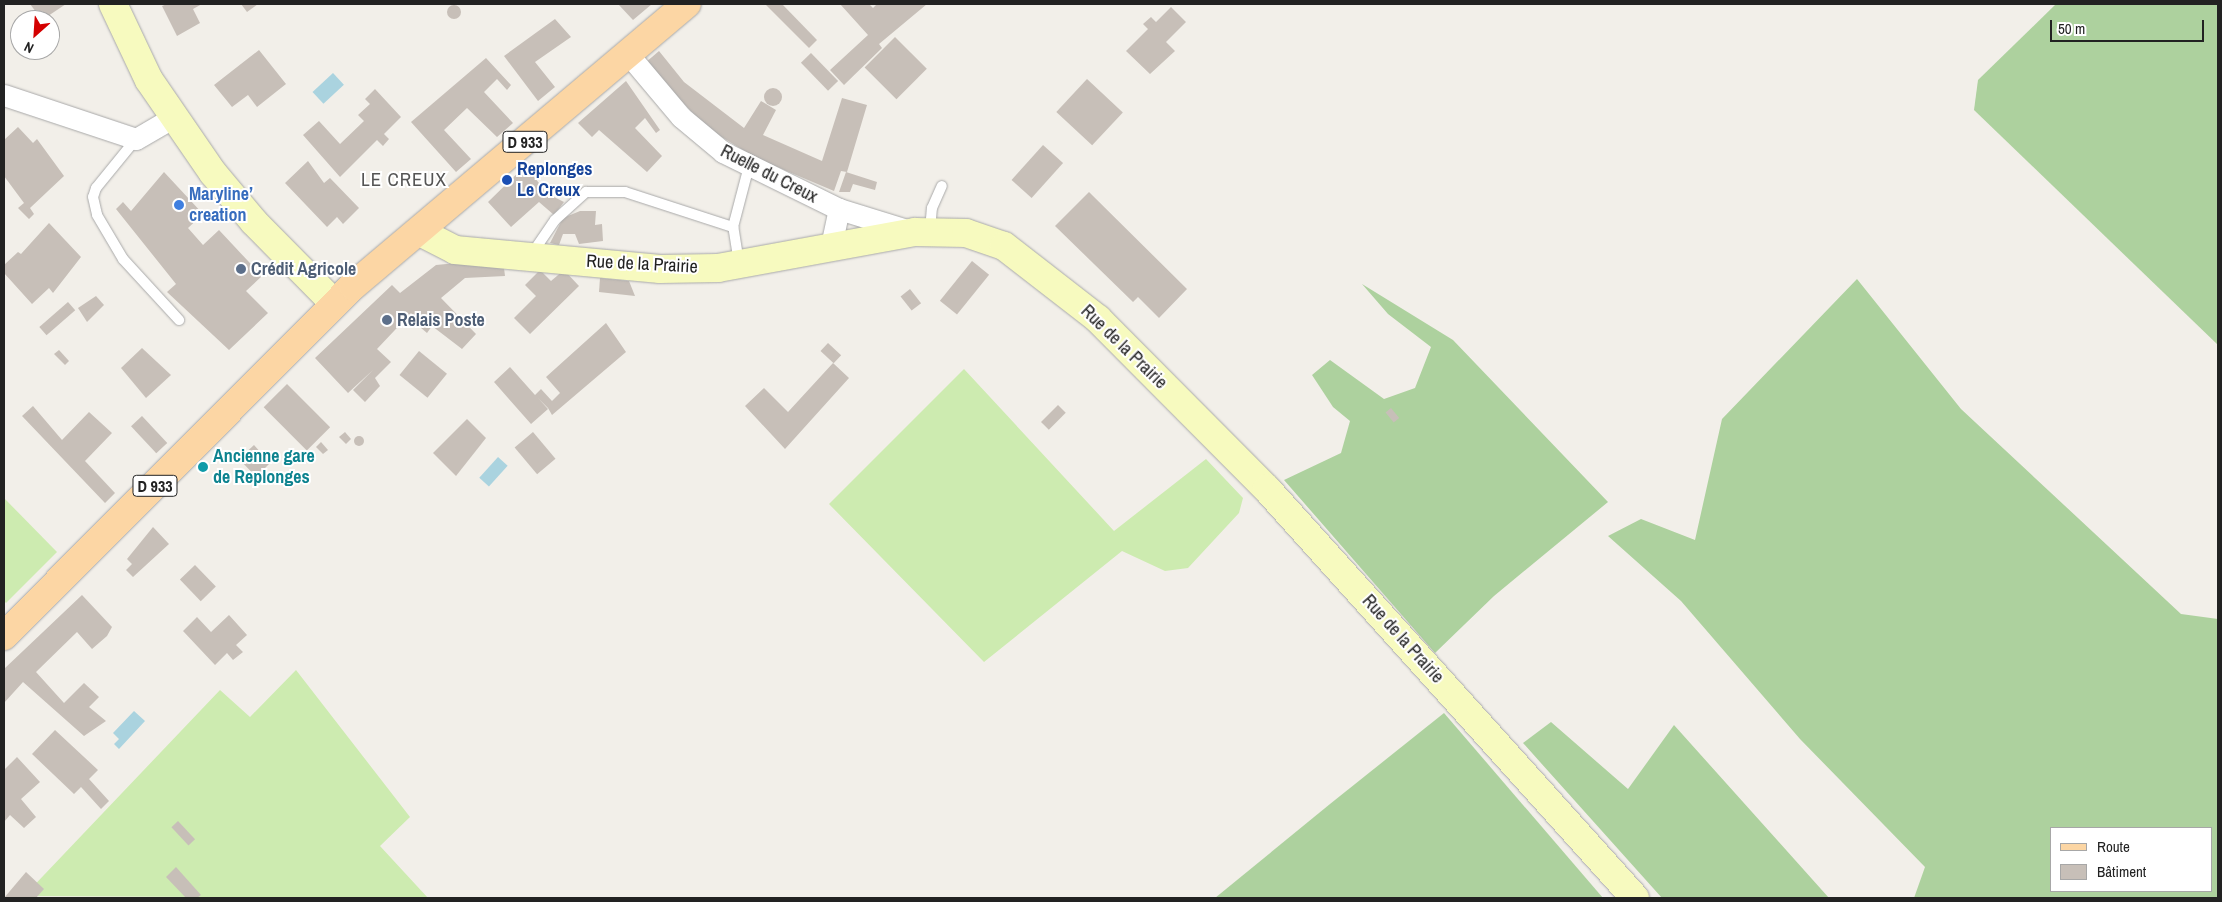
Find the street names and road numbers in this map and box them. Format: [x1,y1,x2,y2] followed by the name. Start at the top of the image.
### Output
[501,128,549,156] road number: D 933
[717,140,821,208] street label: Ruelle du Creux
[586,250,698,278] street label: Rue de la Prairie
[1076,300,1172,394] street label: Rue de la Prairie
[131,472,179,500] road number: D 933
[1358,590,1448,688] street label: Rue de la Prairie

